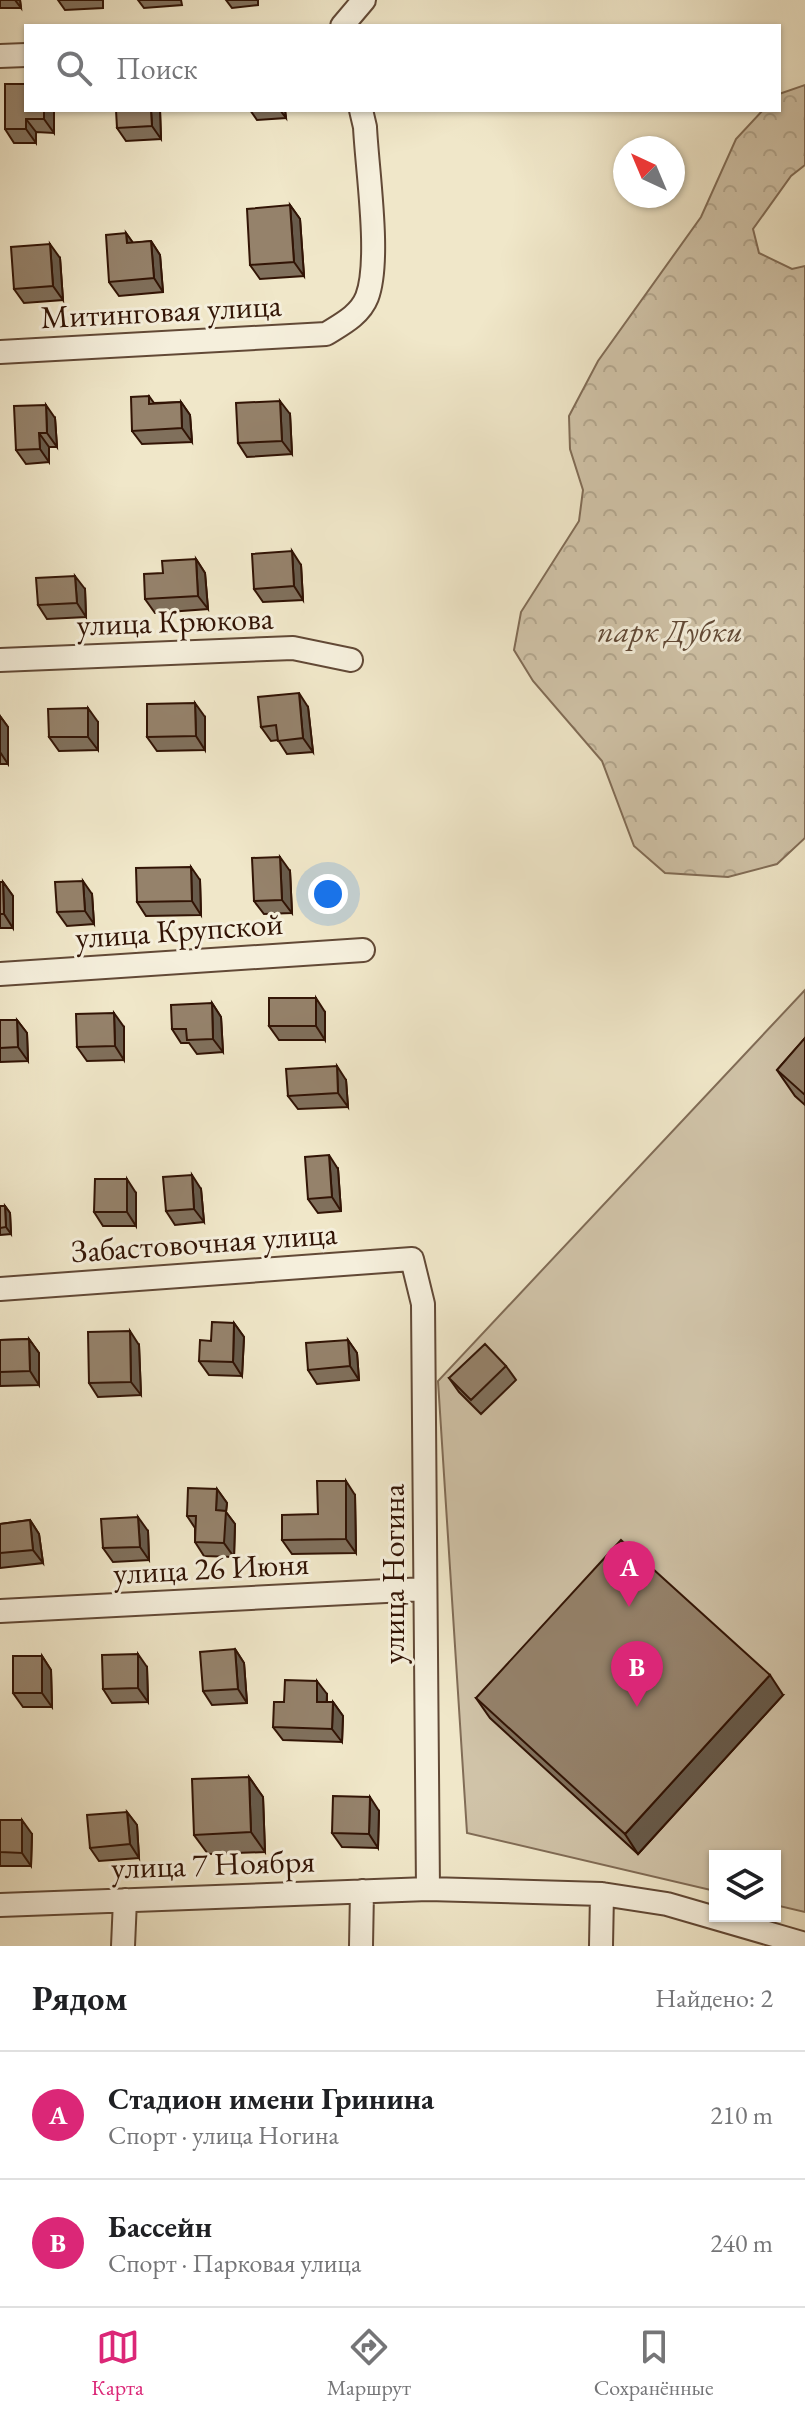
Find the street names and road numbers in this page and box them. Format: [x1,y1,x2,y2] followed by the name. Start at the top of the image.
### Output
[39,284,283,338] street label: Митинговая улица
[76,597,274,645] street label: улица Крюкова
[74,902,284,958] street label: улица Крупской
[70,1212,339,1272] street label: Забастовочная улица
[372,1483,414,1664] street label: улица Ногина
[112,1542,310,1594] street label: улица 26 Июня
[110,1839,316,1889] street label: улица 7 Ноября

